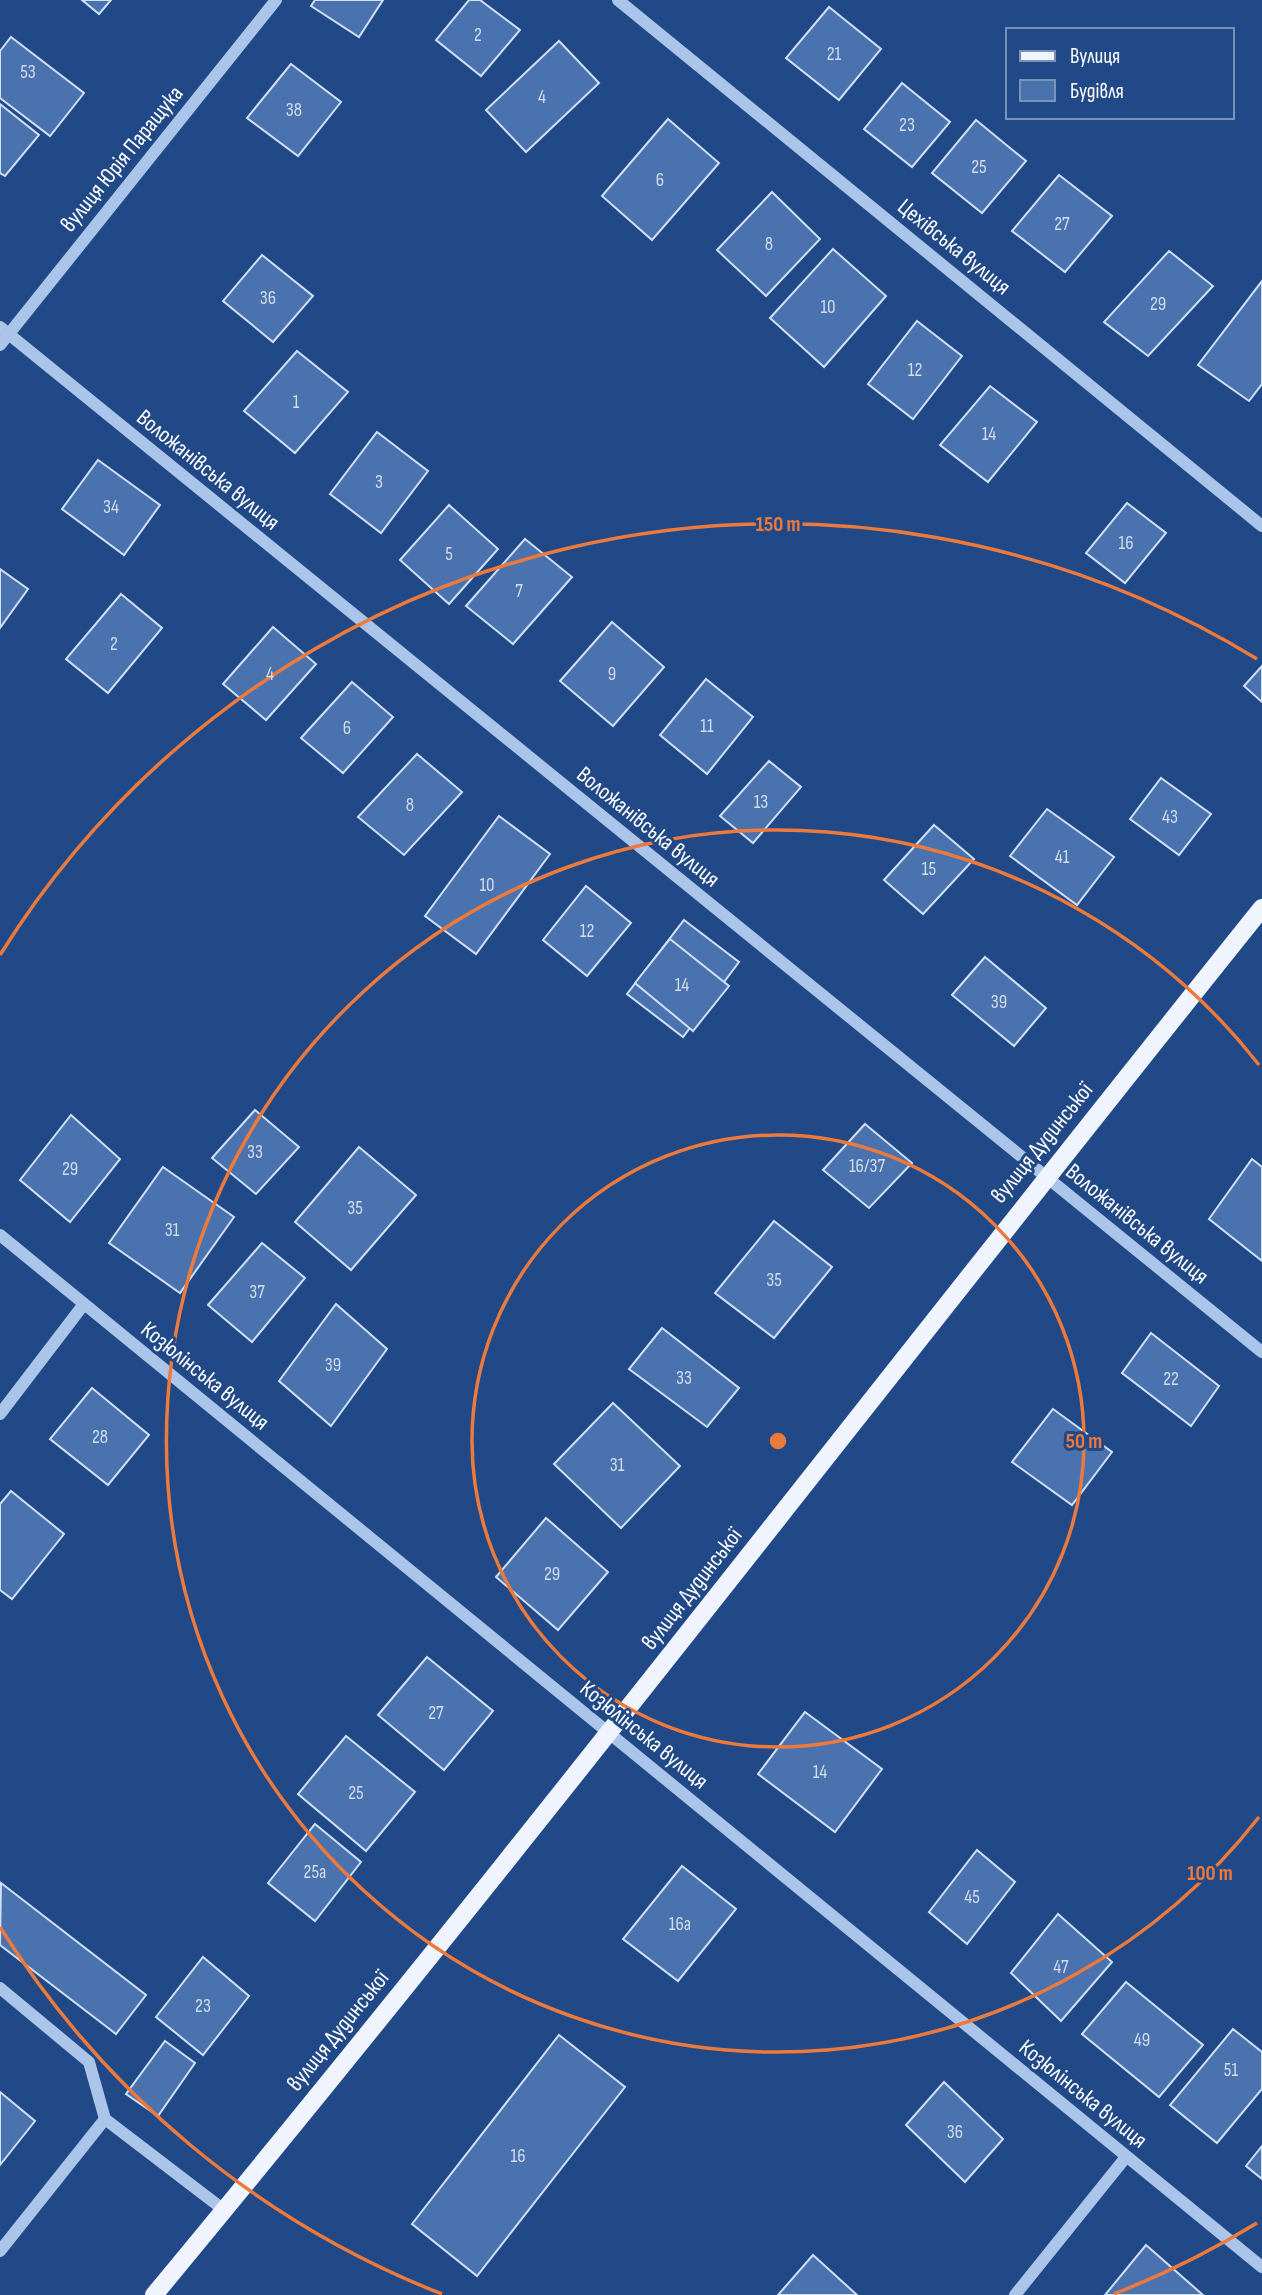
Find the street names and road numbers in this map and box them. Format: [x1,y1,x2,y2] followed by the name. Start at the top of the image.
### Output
[55,80,189,238] street label: вулиця Юрія Паращука
[892,193,1016,301] street label: Цехівська вулиця
[131,404,285,536] street label: Воложанівська вулиця
[571,761,725,893] street label: Воложанівська вулиця
[985,1077,1100,1209] street label: вулиця Дудинської
[1060,1158,1214,1290] street label: Воложанівська вулиця
[135,1316,275,1436] street label: Козюлінська вулиця
[636,1522,749,1656] street label: вулиця Дудинської
[574,1675,714,1795] street label: Козюлінська вулиця
[281,1965,396,2097] street label: вулиця Дудинської
[1013,2034,1153,2154] street label: Козюлінська вулиця

